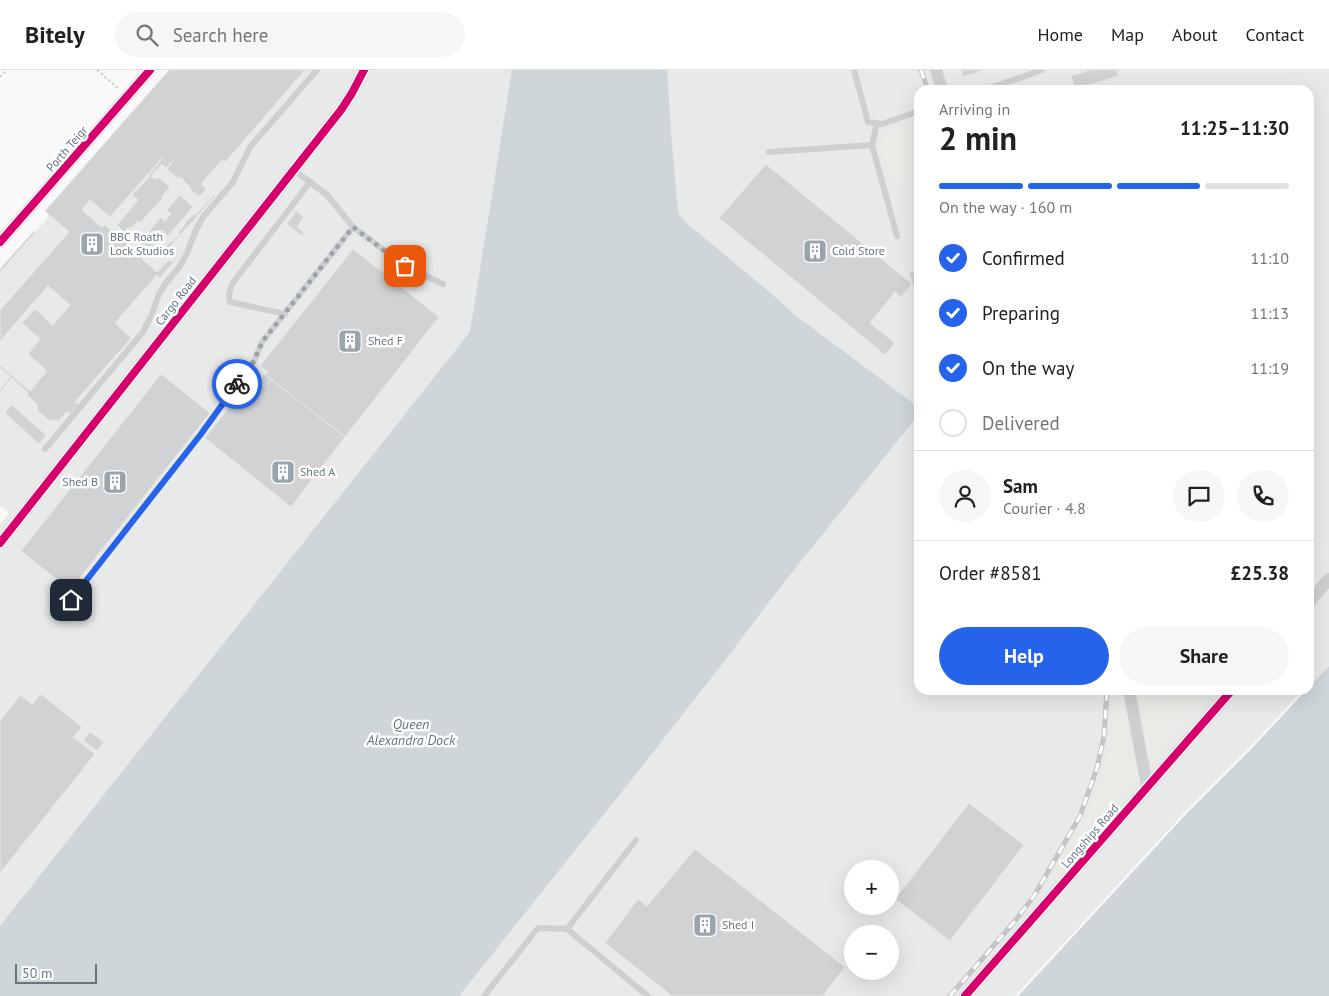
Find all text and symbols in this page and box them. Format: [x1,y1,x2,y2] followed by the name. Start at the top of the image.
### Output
[115,12,465,57] search box
[25,19,85,50] text: Bitely
[133,21,161,49] icon: search
[173,23,268,47] text: Search here
[1037,23,1083,46] text: Home
[1111,23,1144,46] text: Map
[1172,23,1218,46] text: About
[1246,23,1304,46] text: Contact
[939,99,1010,119] text: Arriving in
[1180,116,1289,140] text: 11:25–11:30
[939,117,1017,159] text: 2 min
[43,123,91,175] street label: Porth Teigr
[939,197,1072,217] text: On the way · 160 m
[110,229,174,258] place label: BBC Roath Lock Studios
[79,231,105,257] building icon: BBC Roath Lock Studios
[802,238,828,264] building icon: Cold Store
[832,243,885,258] place label: Cold Store
[939,244,967,272] icon: check
[384,245,426,287] pin
[982,246,1065,270] text: Confirmed
[1251,248,1289,268] text: 11:10
[391,252,419,280] icon: bag
[152,273,199,328] street label: Cargo Road
[939,299,967,327] icon: check
[982,301,1060,325] text: Preparing
[1251,303,1289,323] text: 11:13
[337,328,363,354] building icon: Shed F
[368,333,403,348] place label: Shed F
[939,354,967,382] icon: check
[982,356,1074,380] text: On the way
[1251,358,1289,378] text: 11:19
[212,359,262,409] courier
[223,370,251,398] icon: bike
[982,411,1060,435] text: Delivered
[270,459,296,485] building icon: Shed A
[300,464,335,479] place label: Shed A
[102,469,128,495] building icon: Shed B
[939,470,991,522] button: person
[1173,470,1225,522] button: chat
[1237,470,1289,522] button: phone
[62,474,98,489] place label: Shed B
[1003,474,1038,498] text: Sam
[1003,498,1086,518] text: Courier · 4.8
[939,561,1042,585] text: Order #8581
[1230,561,1289,585] text: £25.38
[50,579,92,621] pin
[57,586,85,614] icon: home
[939,627,1109,685] button: Help
[1119,627,1289,685] button: Share
[366,715,456,749] water label: Queen Alexandra Dock
[1058,801,1121,871] street label: Longships Road
[844,860,899,980] map controls
[844,860,899,915] button: +
[692,912,718,938] building icon: Shed I
[722,917,754,932] place label: Shed I
[844,925,899,980] button: −
[15,961,98,984] scale bar
[22,964,52,982] text: 50 m

